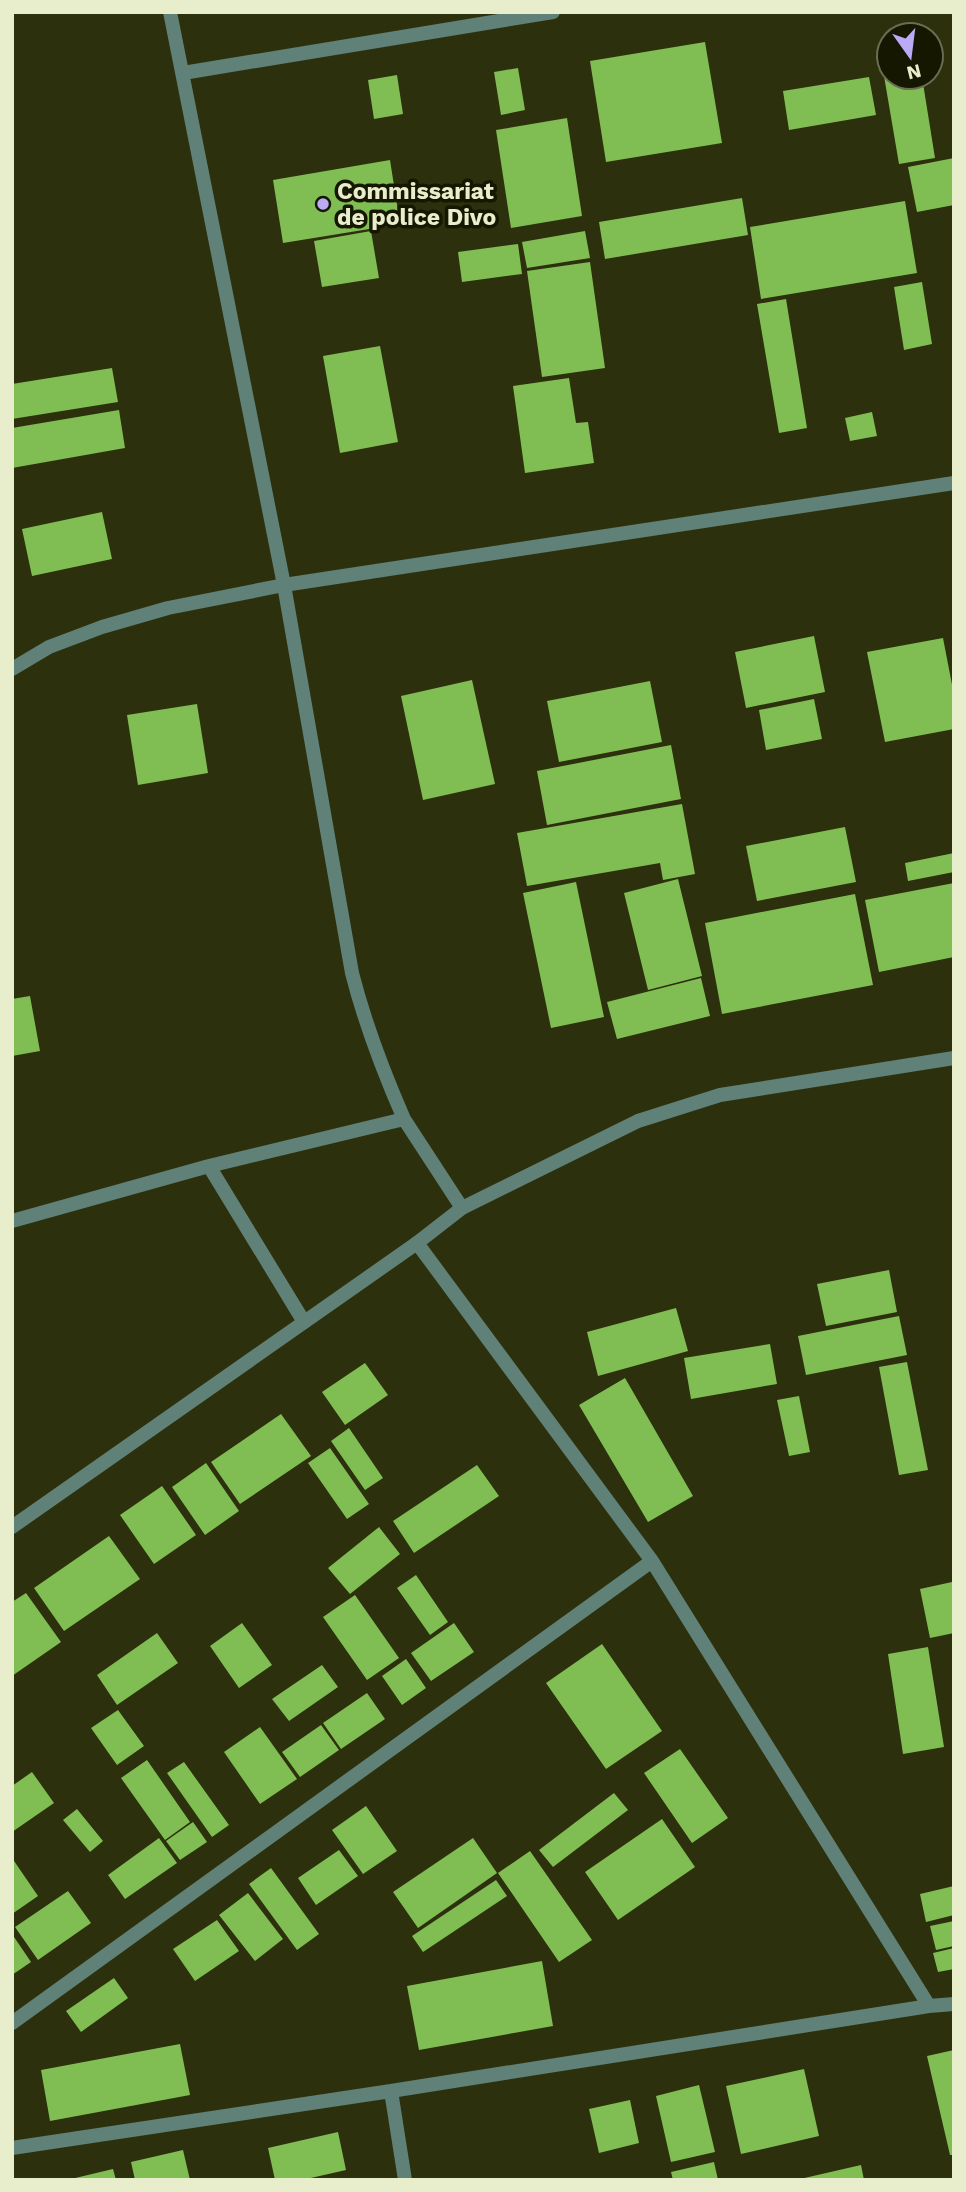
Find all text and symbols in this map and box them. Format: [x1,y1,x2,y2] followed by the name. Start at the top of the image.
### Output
[875,21,945,91] north arrow
[904,59,924,85] text: N
[337,178,496,231] place label: Commissariat de police Divo
[315,196,331,212] marker: Commissariat de police Divo

